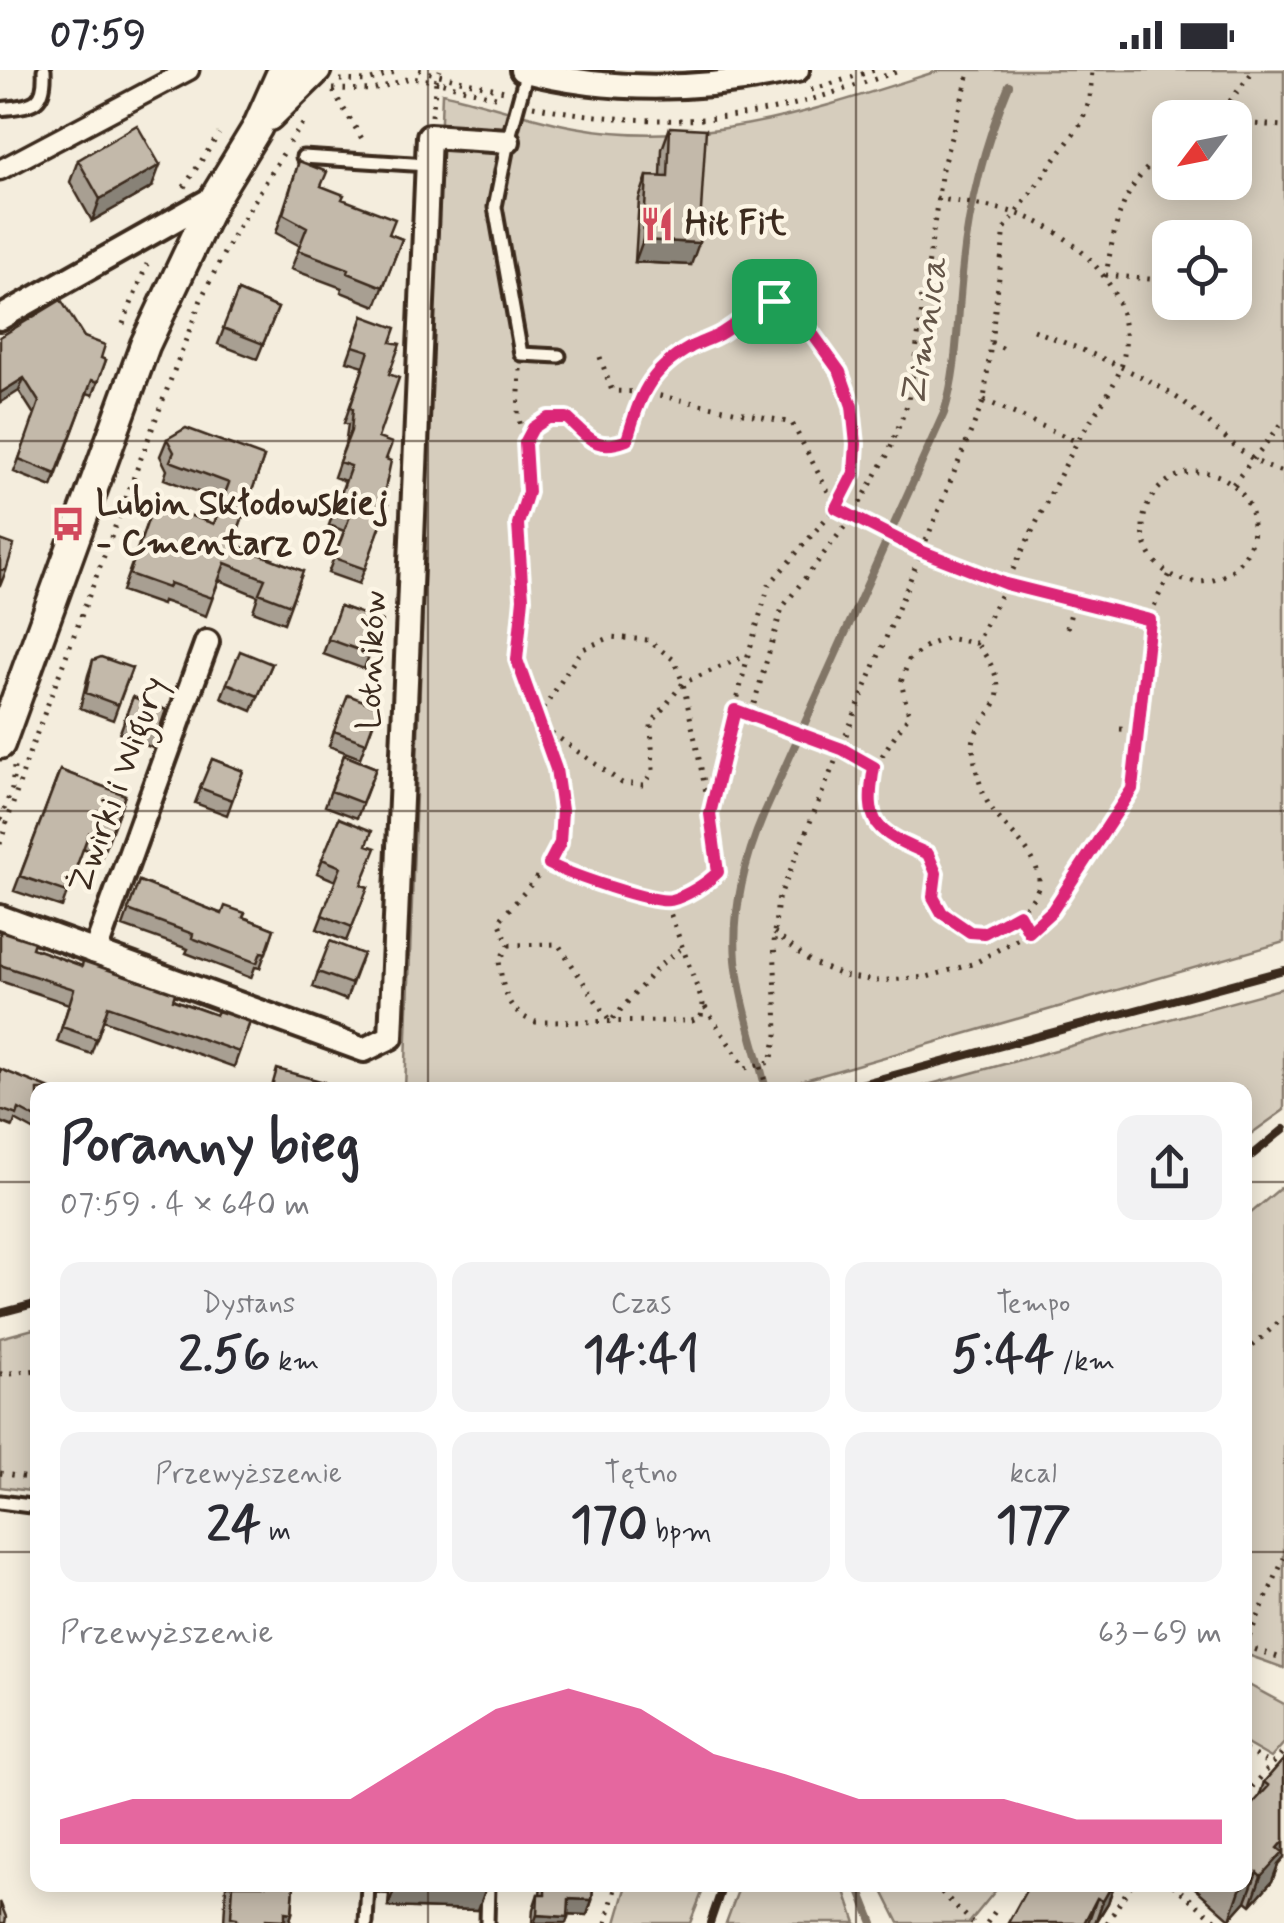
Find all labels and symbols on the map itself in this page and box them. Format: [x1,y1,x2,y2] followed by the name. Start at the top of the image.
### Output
[1152,100,1252,200] north arrow
[685,201,787,247] place label: Hit Fit
[638,205,676,243] restaurant icon: Hit Fit
[889,253,961,410] water label: Zimnica
[732,259,817,344] pin
[96,481,388,567] place label: Lubin Skłodowskiej - Cmentarz 02
[49,505,87,543] bus stop icon: Lubin Skłodowskiej - Cmentarz 02
[347,589,397,731] street label: Lotników
[57,670,182,901] street label: Żwirki i Wigury

